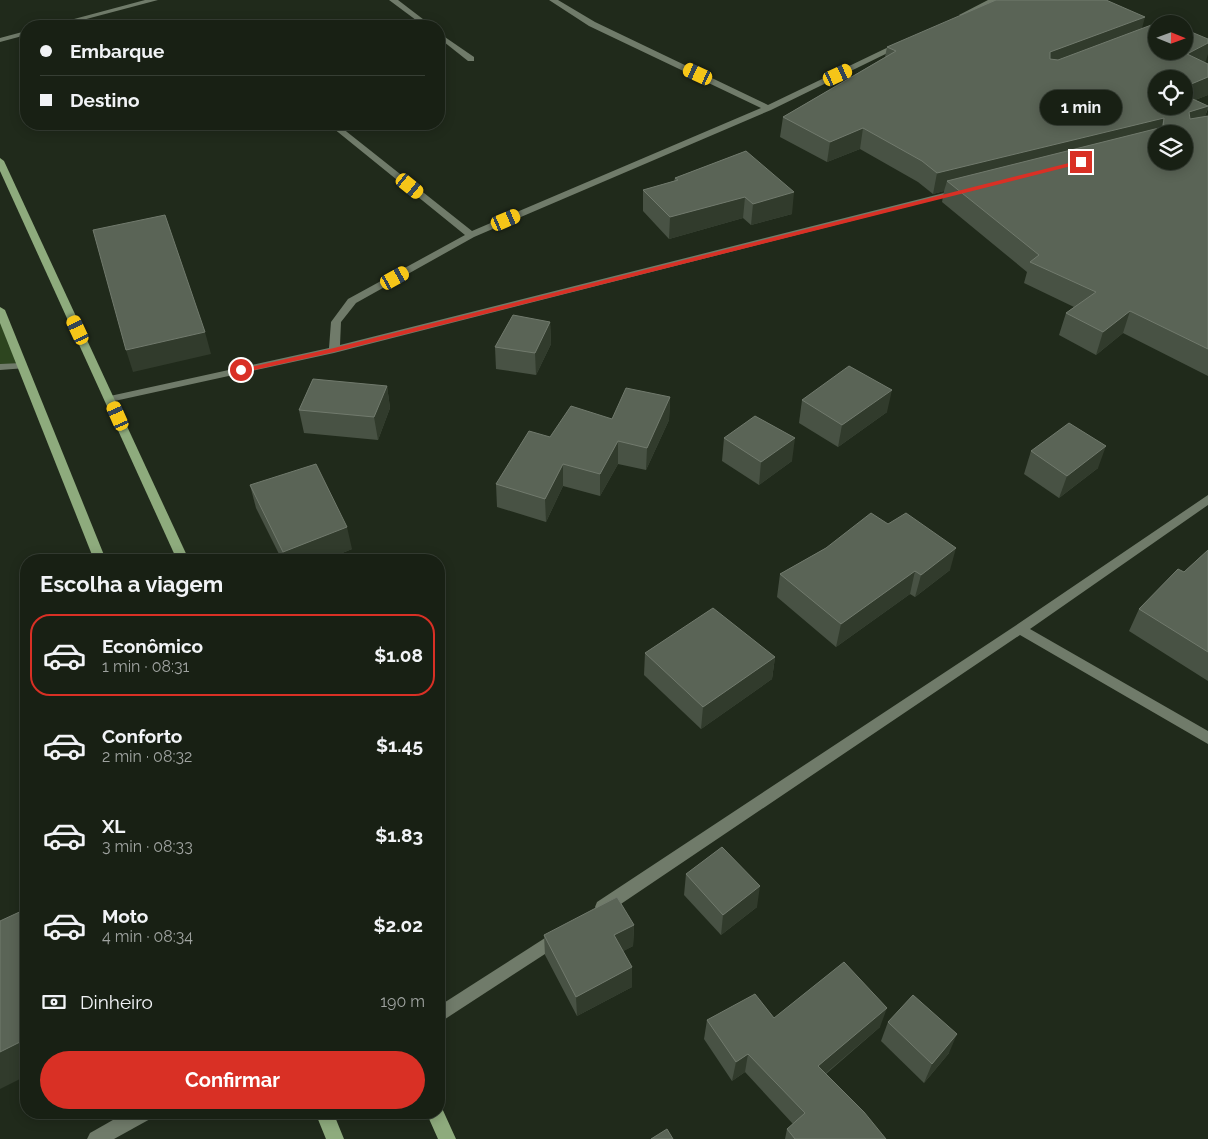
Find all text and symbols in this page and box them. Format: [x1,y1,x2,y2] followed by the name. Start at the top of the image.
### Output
[1148,15,1192,60] north arrow
[1148,15,1193,170] map controls
[70,40,164,62] text: Embarque
[681,61,714,87] car
[821,62,854,88] car
[1148,70,1193,115] button: locate
[70,89,139,111] text: Destino
[1040,90,1122,124] callout: 1 min
[1061,98,1101,117] text: 1 min
[1148,125,1193,170] button: layers
[1070,151,1092,173] route end
[393,171,426,201] car
[489,207,522,233] car
[378,264,411,292] car
[64,313,91,347] car
[230,359,252,381] route start
[105,399,130,433] car
[40,571,223,597] text: Escolha a viagem
[42,633,87,678] icon: car
[102,635,203,657] text: Econômico
[374,644,423,666] text: $1.08
[102,657,189,676] text: 1 min · 08:31
[42,723,87,768] icon: car
[102,725,182,747] text: Conforto
[376,734,423,756] text: $1.45
[102,747,192,766] text: 2 min · 08:32
[42,813,87,858] icon: car
[102,815,125,837] text: XL
[375,824,423,846] text: $1.83
[102,837,193,856] text: 3 min · 08:33
[42,903,87,948] icon: car
[102,905,148,927] text: Moto
[374,914,423,936] text: $2.02
[102,927,193,946] text: 4 min · 08:34
[40,988,68,1016] icon: cash
[80,991,153,1013] text: Dinheiro
[380,992,425,1011] text: 190 m
[40,1051,425,1109] button: Confirmar

